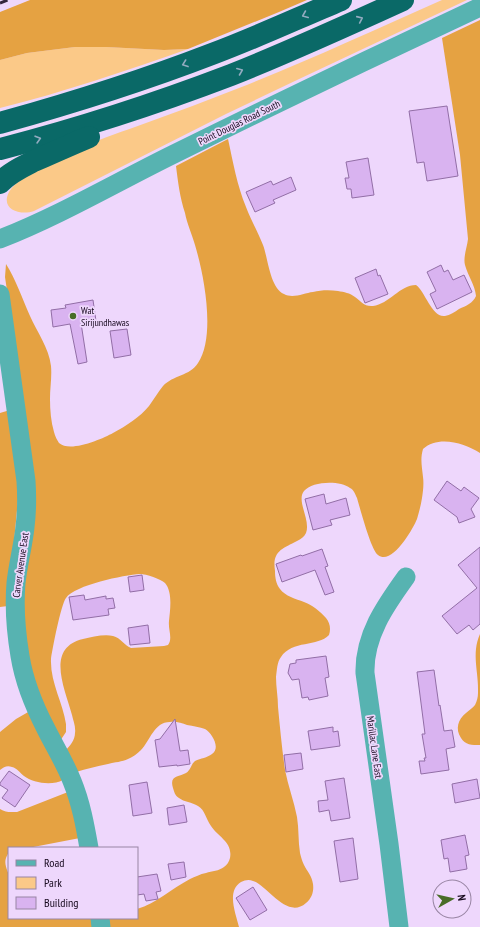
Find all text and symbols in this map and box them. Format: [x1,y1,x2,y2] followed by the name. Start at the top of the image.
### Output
[302,11,309,19] one-way arrow
[355,16,363,24] one-way arrow
[181,60,188,68] one-way arrow
[236,68,244,76] one-way arrow
[196,97,282,148] street label: Point Douglas Road South
[34,135,41,144] one-way arrow
[81,304,130,329] place label: Wat Sirijundhawas
[68,311,78,321] marker: Wat Sirijundhawas
[9,531,32,598] street label: Carver Avenue East
[364,715,385,779] street label: Marillac Lane East
[8,847,138,919] legend
[44,855,64,870] text: Road
[44,875,62,890] text: Park
[432,879,472,919] north arrow
[455,894,469,902] text: N
[44,895,79,910] text: Building

